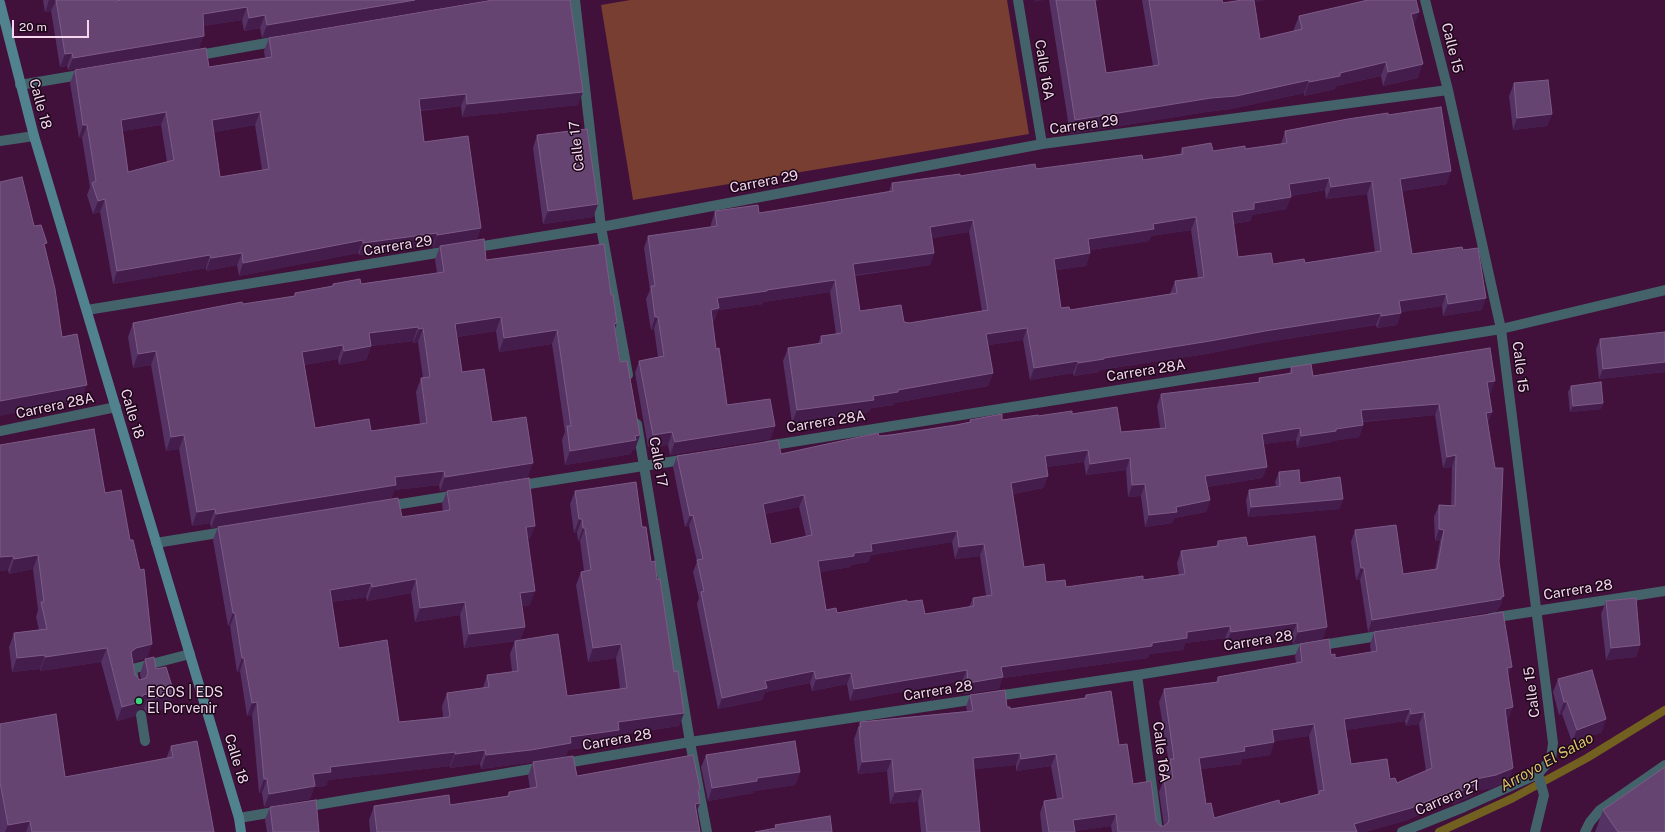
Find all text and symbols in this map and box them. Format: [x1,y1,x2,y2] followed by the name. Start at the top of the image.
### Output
[14,12,91,38] scale bar
[19,20,47,34] text: 20 m
[1438,21,1466,75] street label: Calle 15
[1031,39,1057,101] street label: Calle 16A
[25,77,55,131] street label: Calle 18
[1048,112,1120,138] street label: Carrera 29
[566,120,588,172] street label: Calle 17
[728,167,800,197] street label: Carrera 29
[362,232,434,260] street label: Carrera 29
[1509,341,1531,393] street label: Calle 15
[1105,356,1187,386] street label: Carrera 28A
[116,387,148,441] street label: Calle 18
[14,389,96,423] street label: Carrera 28A
[785,407,867,437] street label: Carrera 28A
[645,436,671,488] street label: Calle 17
[1542,576,1614,604] street label: Carrera 28
[1222,627,1294,655] street label: Carrera 28
[1521,666,1543,718] street label: Calle 15
[902,677,974,705] street label: Carrera 28
[147,685,223,718] place label: ECOS | EDS El Porvenir
[134,696,144,706] marker: ECOS | EDS El Porvenir
[1149,721,1173,783] street label: Calle 16A
[581,726,653,754] street label: Carrera 28
[1497,729,1597,795] water label: Arroyo El Salao
[220,732,252,786] street label: Calle 18
[1413,777,1483,819] street label: Carrera 27

